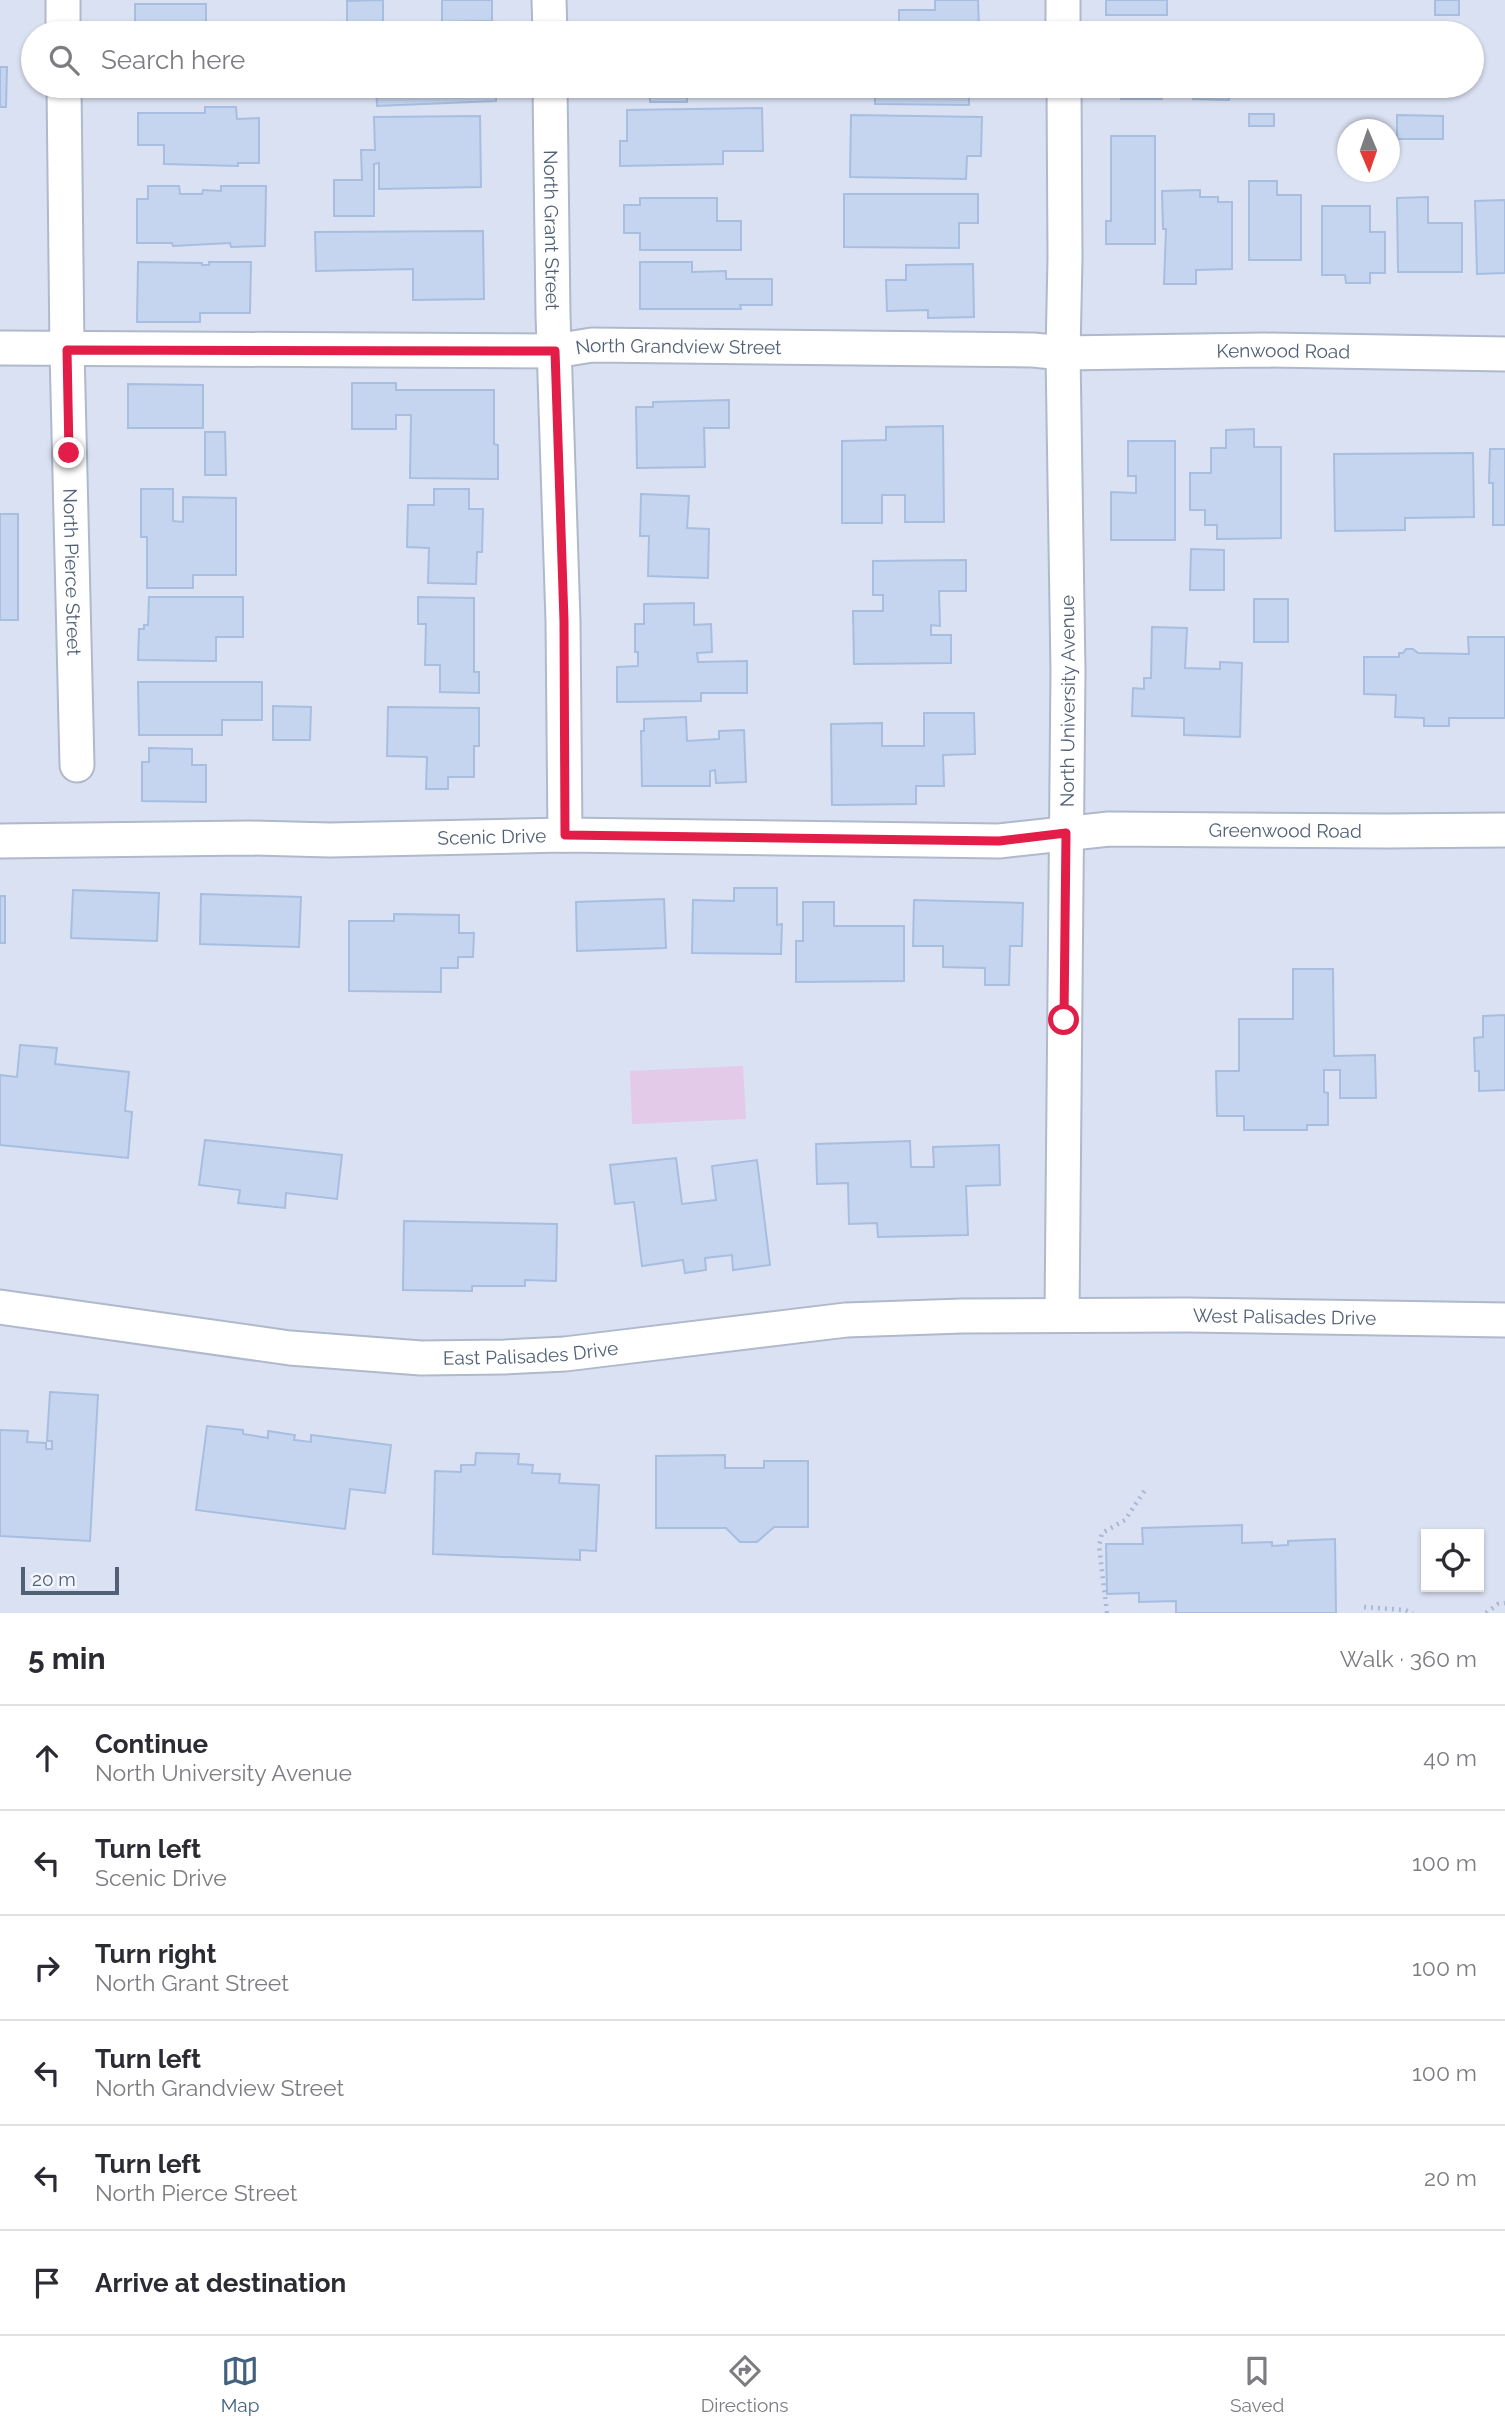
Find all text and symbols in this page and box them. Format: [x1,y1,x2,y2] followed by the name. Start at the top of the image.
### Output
[21,21,1484,98] search box
[45,41,83,79] icon: search
[101,45,245,75] text: Search here
[1337,119,1400,182] north arrow
[540,150,564,311] street label: North Grant Street
[574,334,782,359] street label: North Grandview Street
[1216,339,1350,362] street label: Kenwood Road
[53,437,84,468] route end
[59,488,85,656] street label: North Pierce Street
[1056,595,1079,807] street label: North University Avenue
[1209,819,1362,842] street label: Greenwood Road
[437,824,547,849] street label: Scenic Drive
[1048,1004,1079,1035] route start
[1193,1304,1376,1329] street label: West Palisades Drive
[443,1337,619,1369] street label: East Palisades Drive
[1421,1529,1484,1592] map controls
[1421,1529,1484,1592] button: locate
[21,1564,119,1596] scale bar
[32,1568,76,1590] text: 20 m
[28,1641,106,1676] text: 5 min
[1340,1645,1477,1672] text: Walk · 360 m
[95,1729,208,1759] text: Continue
[28,1739,66,1777] icon: ahead
[1423,1744,1477,1771] text: 40 m
[95,1759,352,1786] text: North University Avenue
[95,1834,201,1864] text: Turn left
[28,1844,66,1882] icon: left
[1412,1849,1477,1876] text: 100 m
[95,1864,227,1891] text: Scenic Drive
[95,1939,216,1969] text: Turn right
[28,1949,66,1987] icon: right
[1412,1954,1477,1981] text: 100 m
[95,1969,289,1996] text: North Grant Street
[95,2044,201,2074] text: Turn left
[28,2054,66,2092] icon: left
[1412,2059,1477,2086] text: 100 m
[95,2074,344,2101] text: North Grandview Street
[95,2149,201,2179] text: Turn left
[28,2159,66,2197] icon: left
[1424,2164,1477,2191] text: 20 m
[95,2179,297,2206] text: North Pierce Street
[28,2264,66,2302] icon: arrive
[95,2268,346,2298] text: Arrive at destination
[221,2352,259,2416] tab: Map
[701,2352,789,2416] tab: Directions
[1230,2352,1284,2416] tab: Saved

